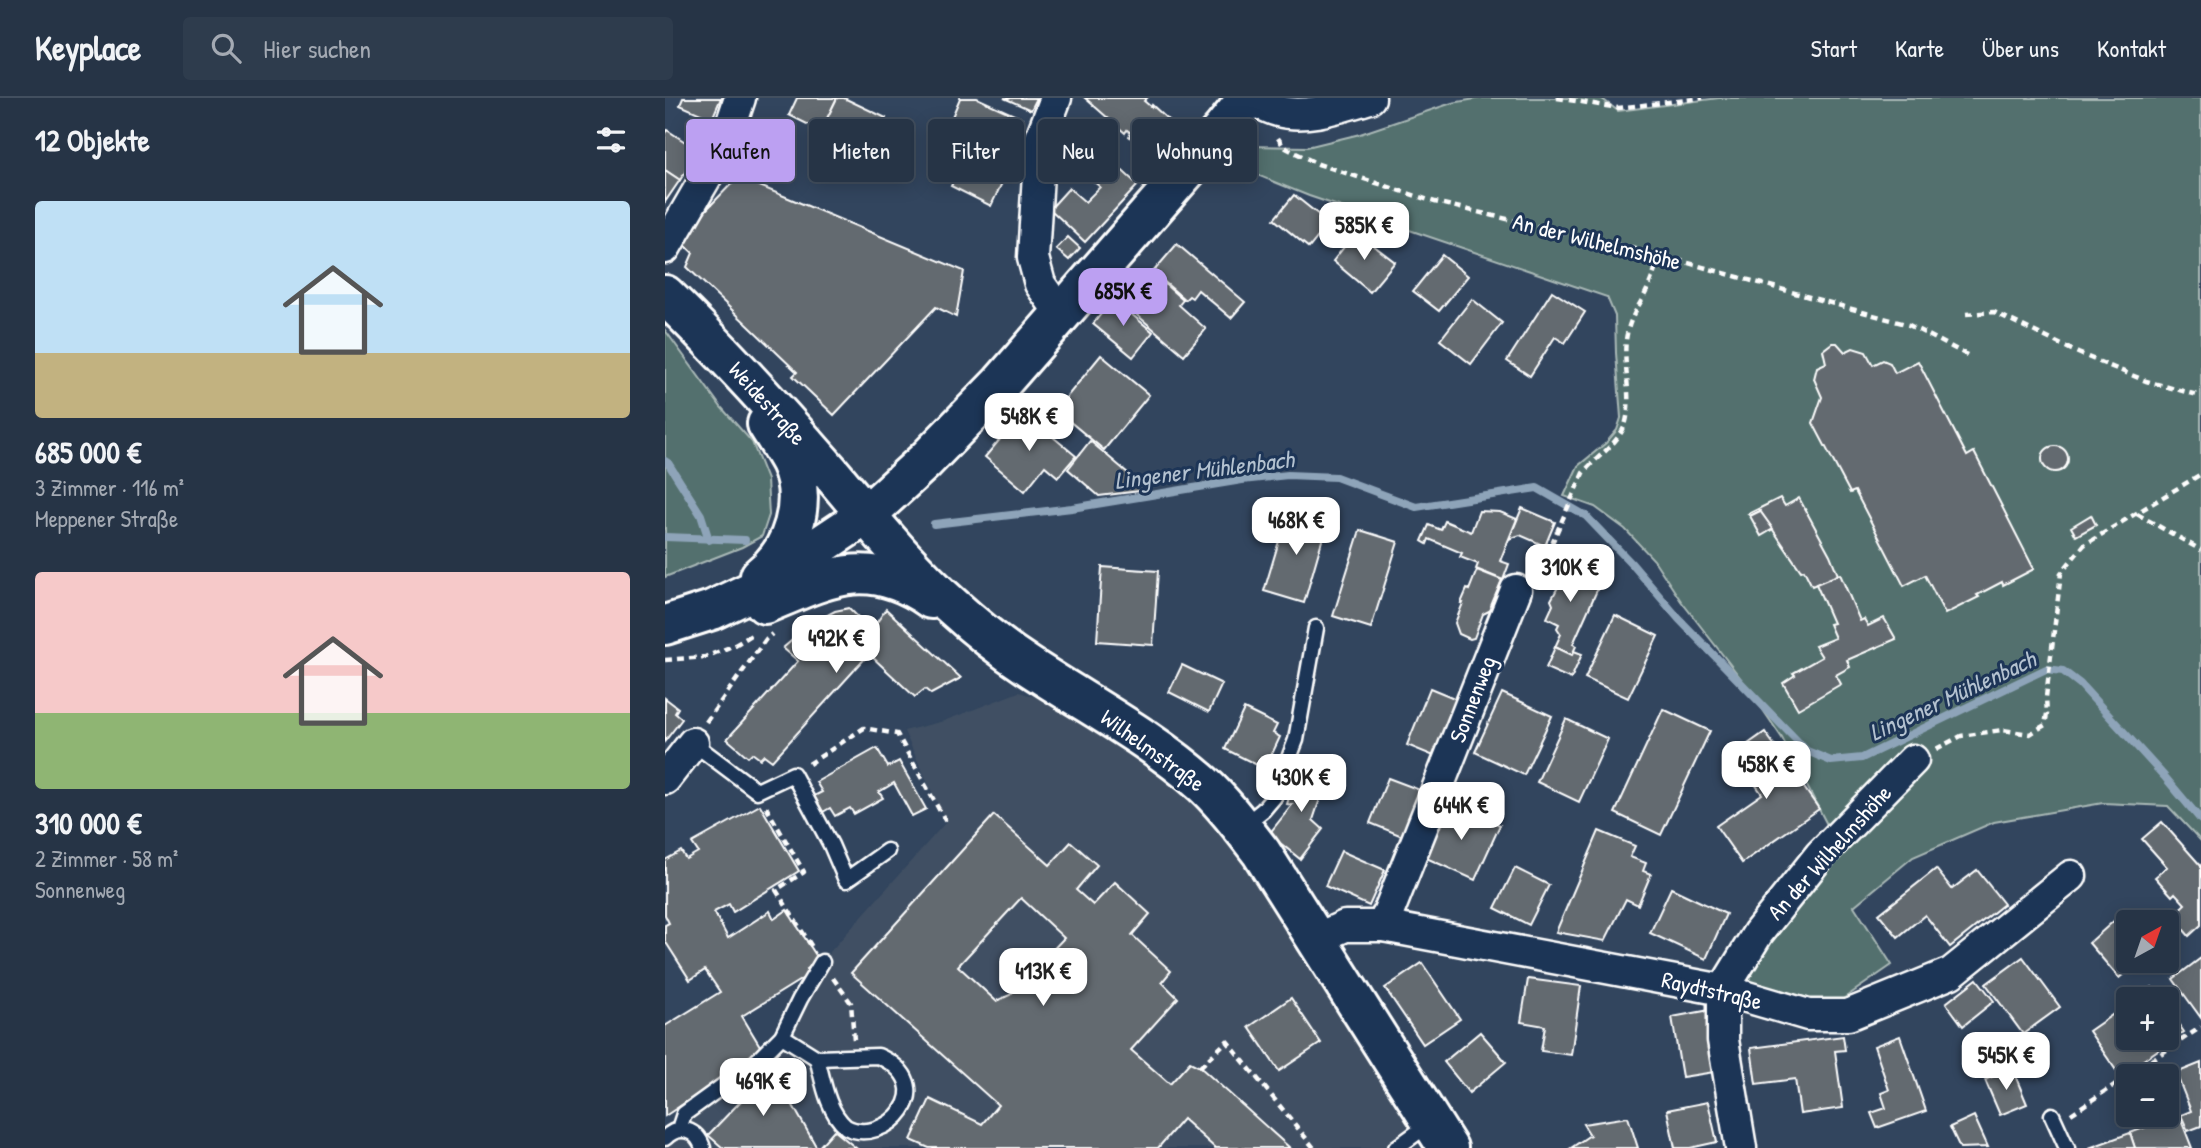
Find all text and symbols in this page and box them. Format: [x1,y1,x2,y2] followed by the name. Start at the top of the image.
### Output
[183,17,673,80] search box
[35,26,141,70] text: Keyplace
[207,29,245,67] icon: search
[263,31,371,66] text: Hier suchen
[1811,32,1857,64] text: Start
[1895,32,1944,64] text: Karte
[1982,32,2059,64] text: Über uns
[2097,32,2166,64] text: Kontakt
[686,119,795,182] chip: Kaufen
[809,119,914,182] chip: Mieten
[928,119,1024,182] chip: Filter
[1038,119,1118,182] chip: Neu
[1132,119,1257,182] chip: Wohnung
[35,120,150,160] text: 12 Objekte
[592,121,630,159] icon: filters
[1307,202,1421,262] pin: 585K €
[1510,205,1684,277] street label: An der Wilhelmshöhe
[1335,209,1393,240] text: 585K €
[270,247,396,373] icon: home
[1066,268,1180,328] pin: 685K €
[1094,275,1152,306] text: 685K €
[722,355,814,451] street label: Weidestraße
[972,394,1086,453] pin: 548K €
[1001,400,1057,431] text: 548K €
[35,432,141,472] text: 685 000 €
[1113,442,1297,497] water label: Lingener Mühlenbach
[35,472,184,503] text: 3 Zimmer · 116 m²
[1239,498,1353,557] pin: 468K €
[35,503,178,534] text: Meppener Straße
[1268,504,1324,535] text: 468K €
[1513,545,1627,604] pin: 310K €
[1541,551,1599,582] text: 310K €
[779,616,893,675] pin: 492K €
[270,618,396,744] icon: home
[808,622,864,653] text: 492K €
[1864,642,2042,748] water label: Lingener Mühlenbach
[1441,651,1503,747] street label: Sonnenweg
[1095,702,1211,798] street label: Wilhelmstraße
[1709,742,1823,801] pin: 458K €
[1738,748,1794,779] text: 458K €
[1244,754,1358,814] pin: 430K €
[1272,761,1330,792] text: 430K €
[1760,778,1898,926] street label: An der Wilhelmshöhe
[1404,782,1518,842] pin: 644K €
[1434,789,1488,820] text: 644K €
[35,803,141,843] text: 310 000 €
[35,843,178,874] text: 2 Zimmer · 58 m²
[35,874,125,905] text: Sonnenweg
[2116,910,2179,973] north arrow
[2116,910,2179,1127] map controls
[986,948,1100,1008] pin: 413K €
[1015,955,1071,986] text: 413K €
[1659,963,1765,1017] street label: Raydtstraße
[2116,987,2179,1050] button: +
[1949,1032,2063,1092] pin: 545K €
[1978,1039,2034,1070] text: 545K €
[706,1058,820,1118] pin: 469K €
[2116,1064,2179,1127] button: −
[736,1065,790,1096] text: 469K €

